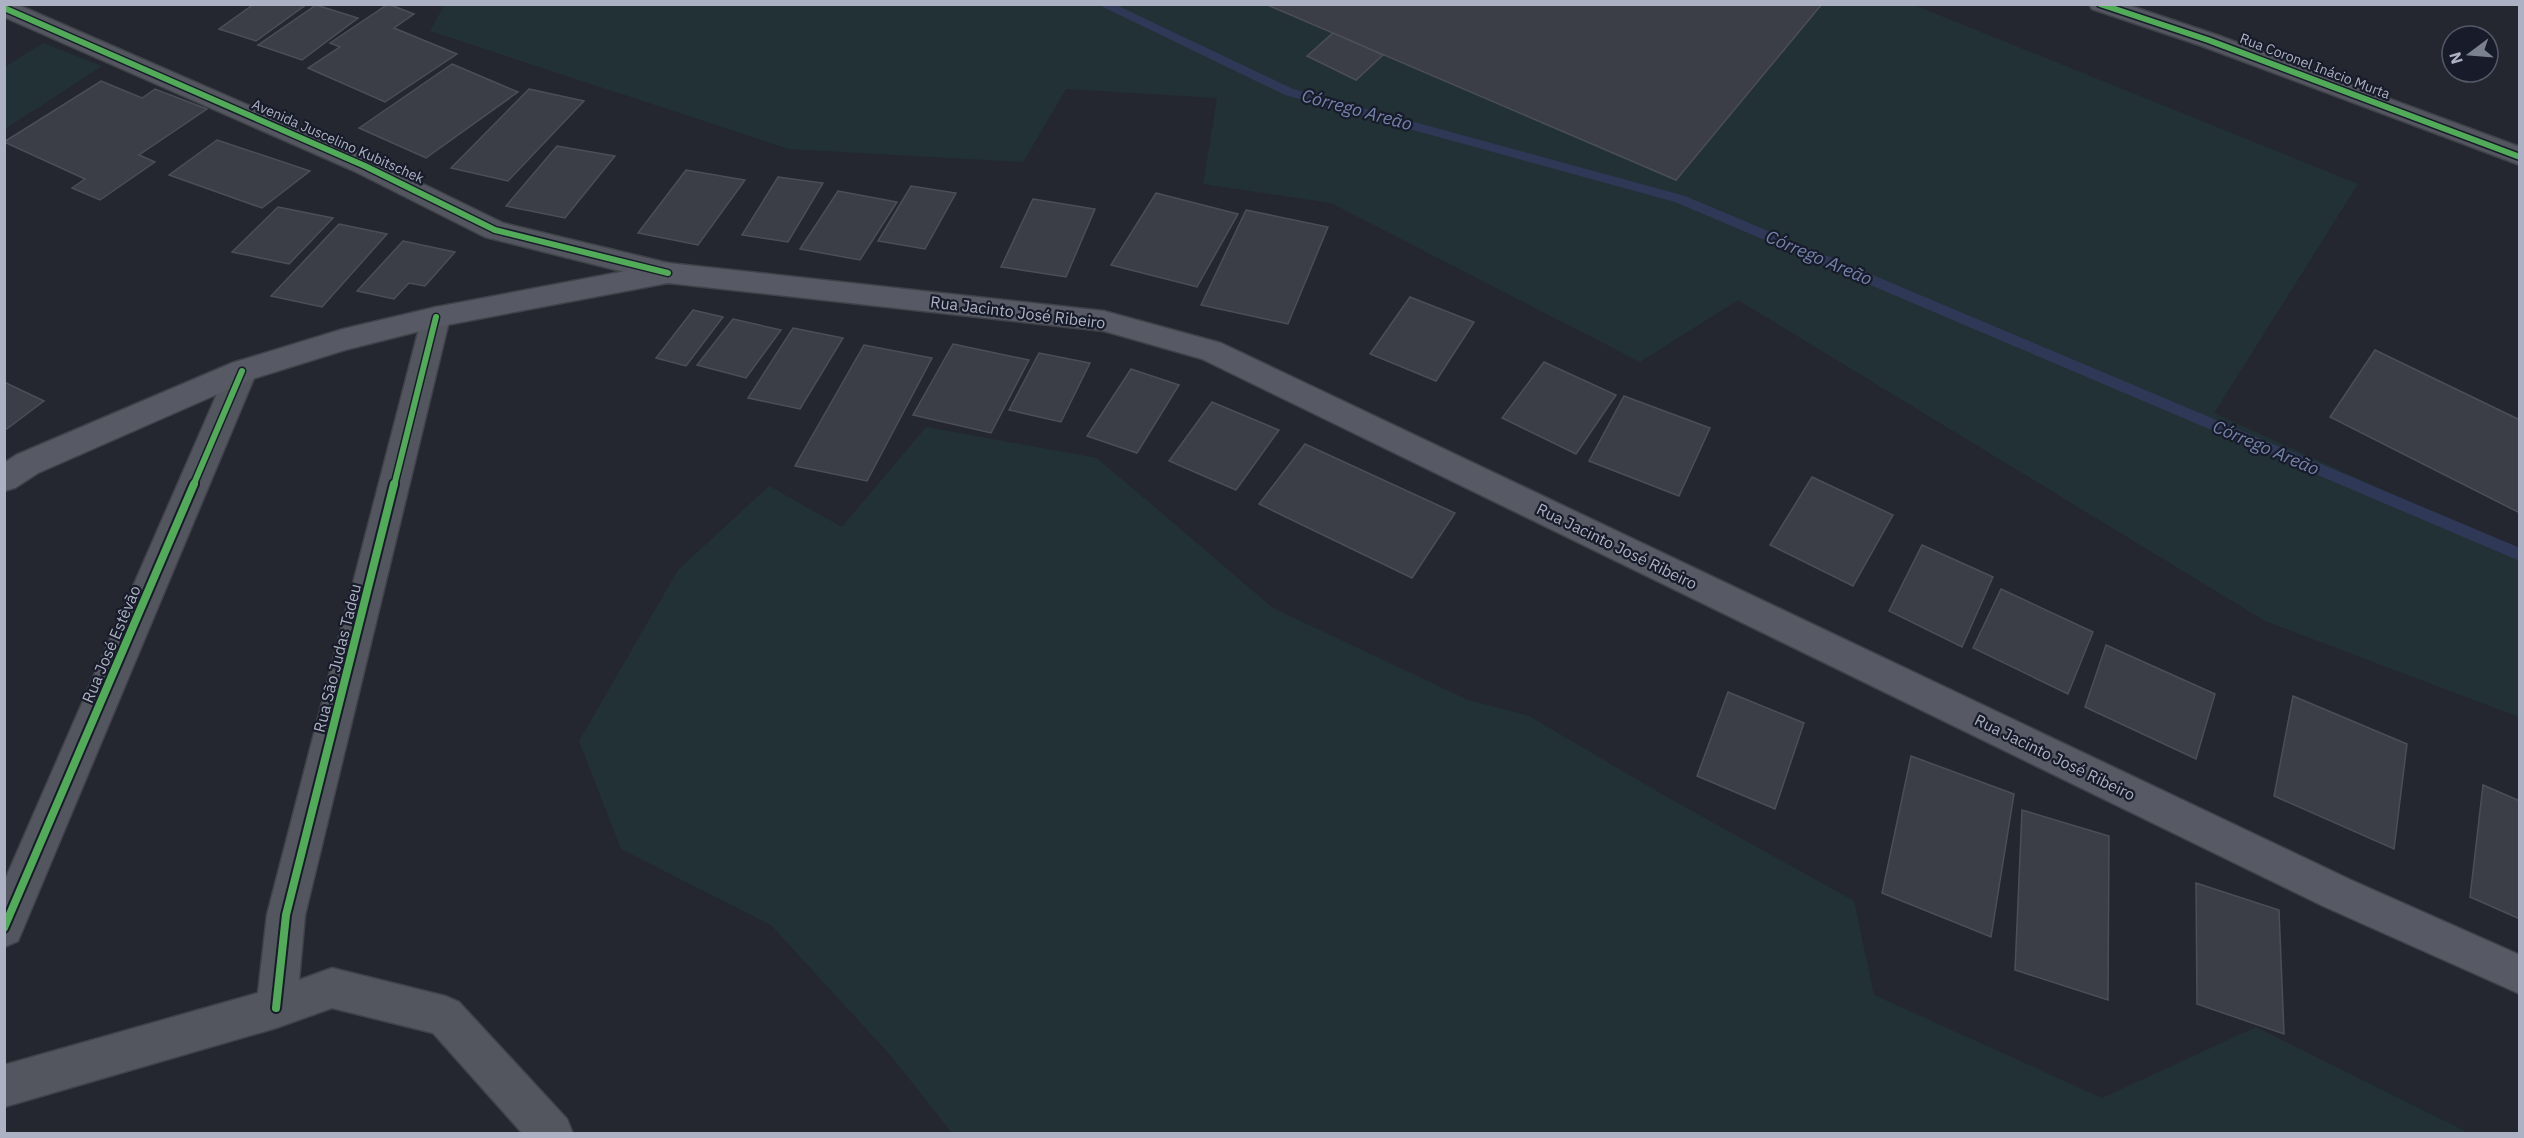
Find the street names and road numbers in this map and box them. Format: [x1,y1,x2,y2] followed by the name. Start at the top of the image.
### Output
[2237,29,2393,103] street label: Rua Coronel Inácio Murta
[249,95,427,187] street label: Avenida Juscelino Kubitschek
[929,291,1107,333] street label: Rua Jacinto José Ribeiro
[1533,498,1701,594] street label: Rua Jacinto José Ribeiro
[77,582,145,706] street label: Rua José Estêvão
[309,582,365,734] street label: Rua São Judas Tadeu
[1971,709,2139,805] street label: Rua Jacinto José Ribeiro

